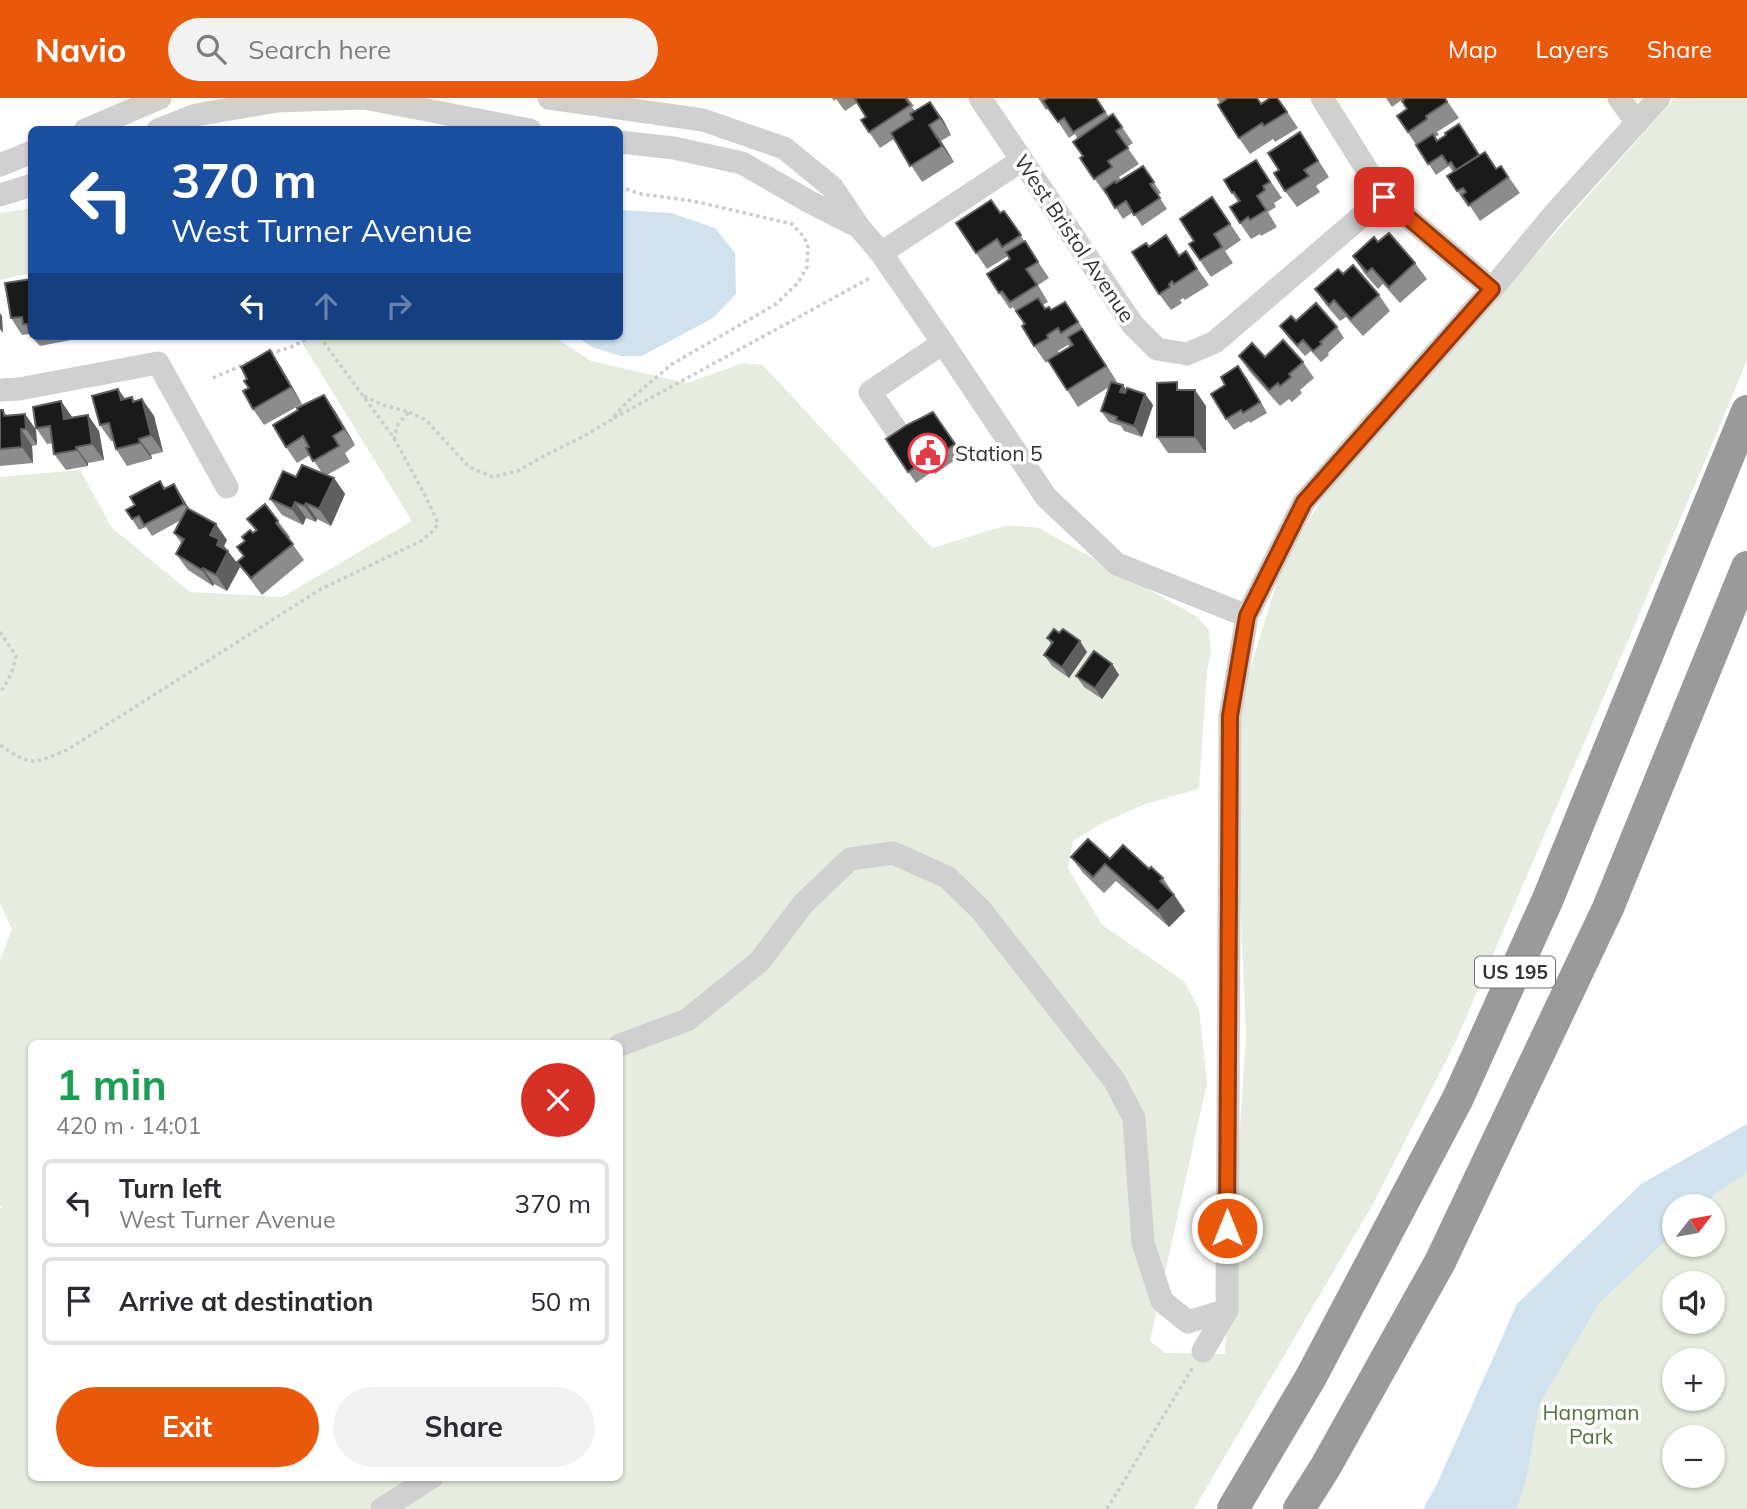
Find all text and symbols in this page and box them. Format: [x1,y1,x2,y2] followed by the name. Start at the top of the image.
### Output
[168,18,658,81] search box
[35,29,126,70] text: Navio
[192,30,230,68] icon: search
[248,33,391,66] text: Search here
[1448,34,1497,64] text: Map
[1535,34,1609,64] text: Layers
[1647,34,1712,64] text: Share
[171,149,317,210] text: 370 m
[1009,149,1141,327] street label: West Bristol Avenue
[56,154,147,245] icon: left
[1354,167,1414,227] pin
[1365,178,1403,216] icon: arrive
[171,210,472,250] text: West Turner Avenue
[234,287,272,325] icon: left
[307,287,345,325] icon: ahead
[380,287,418,325] icon: right
[907,432,949,474] public building icon: Station 5
[955,440,1043,466] place label: Station 5
[1475,957,1555,988] road number: US 195
[56,1058,167,1111] text: 1 min
[521,1063,595,1137] button: close
[56,1111,201,1140] text: 420 m · 14:01
[119,1172,221,1205] text: Turn left
[60,1184,98,1222] icon: left
[515,1187,591,1220] text: 370 m
[1190,1191,1264,1265] position arrow
[1662,1194,1726,1256] north arrow
[1662,1194,1725,1488] map controls
[119,1205,335,1234] text: West Turner Avenue
[1662,1271,1725,1334] button: sound
[60,1282,98,1320] icon: arrive
[119,1285,374,1318] text: Arrive at destination
[530,1285,591,1318] text: 50 m
[1662,1348,1725,1411] button: +
[56,1387,319,1467] button: Exit
[333,1387,595,1467] button: Share
[1543,1399,1640,1449] park label: Hangman Park
[1662,1425,1725,1488] button: −

